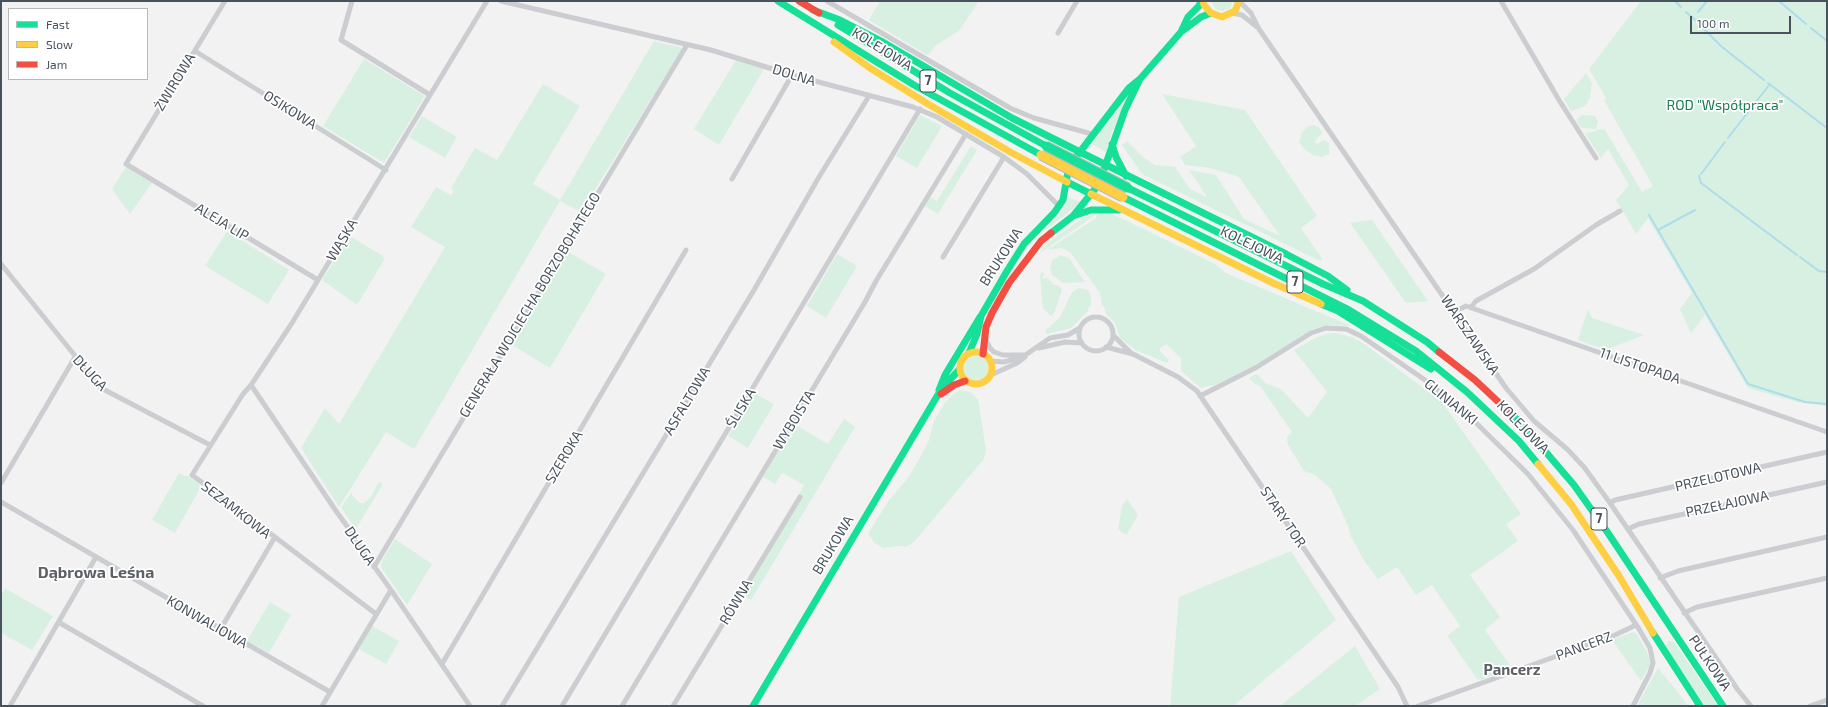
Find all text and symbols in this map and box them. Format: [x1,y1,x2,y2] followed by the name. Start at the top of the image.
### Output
[8,8,148,80] legend
[1692,8,1793,34] scale bar
[1697,16,1729,30] text: 100 m
[46,17,69,31] text: Fast
[849,24,915,74] street label: KOLEJOWA
[46,37,73,51] text: Slow
[151,50,199,114] street label: ŻWIROWA
[46,57,67,71] text: Jam
[770,60,818,90] street label: DOLNA
[920,70,936,92] road number: 7
[260,87,320,133] street label: OSIKOWA
[1666,97,1784,113] park label: ROD "Współpraca"
[456,189,604,421] street label: GENERAŁA WOJCIECHA BORZOBOHATEGO
[192,199,252,245] street label: ALEJA LIP
[323,216,361,264] street label: WĄSKA
[1218,223,1286,267] street label: KOLEJOWA
[976,225,1026,289] street label: BRUKOWA
[1287,271,1303,293] road number: 7
[1437,292,1503,378] street label: WARSZAWSKA
[1597,344,1683,388] street label: 11 LISTOPADA
[69,351,111,395] street label: DŁUGA
[660,364,714,438] street label: ASFALTOWA
[1421,375,1481,429] street label: GLINIANKI
[723,385,759,431] street label: ŚLISKA
[770,387,818,453] street label: WYBOISTA
[1493,397,1553,457] street label: KOLEJOWA
[542,428,586,486] street label: SZEROKA
[1673,459,1763,495] street label: PRZELOTOWA
[198,478,274,542] street label: SEZAMKOWA
[1257,484,1309,550] street label: STARY TOR
[1684,487,1770,521] street label: PRZEŁAJOWA
[1591,508,1607,530] road number: 7
[809,513,857,577] street label: BRUKOWA
[341,523,379,569] street label: DŁUGA
[38,563,154,583] district label: Dąbrowa Leśna
[716,576,756,628] street label: RÓWNA
[164,592,250,652] street label: KONWALIOWA
[1554,628,1614,664] street label: PANCERZ
[1685,632,1735,694] street label: PUŁKOWA
[1483,661,1541,679] district label: Pancerz

